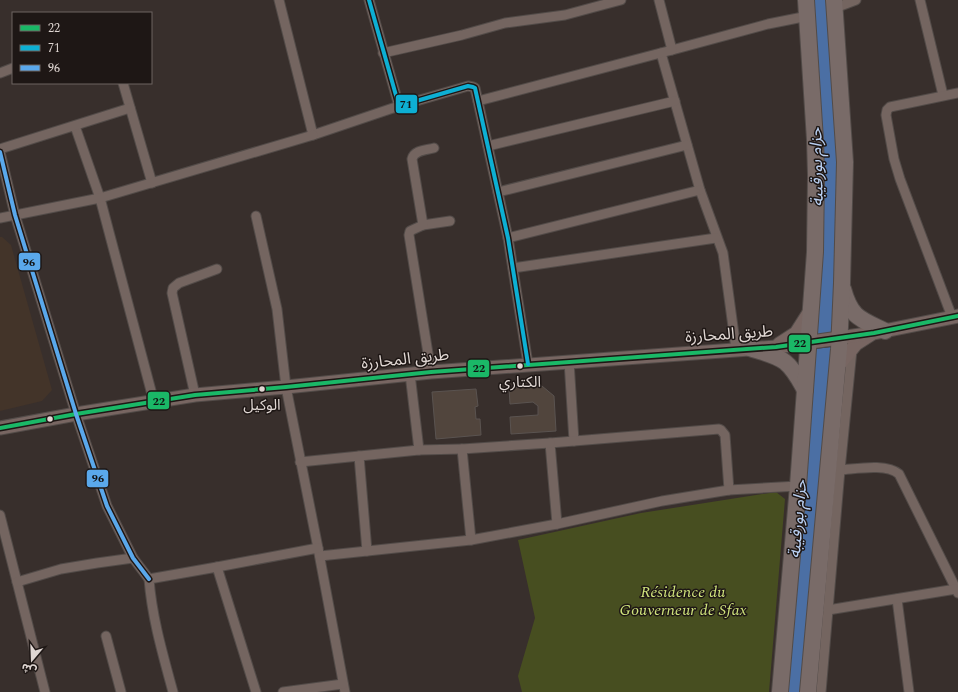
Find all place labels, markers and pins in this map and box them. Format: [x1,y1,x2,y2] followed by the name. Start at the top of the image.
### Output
[515,361,525,371] marker: الكتاري
[499,371,541,394] place label: الكتاري
[257,384,267,394] marker: الوكيل
[243,394,281,417] place label: الوكيل
[45,414,55,424] unlabelled marker

